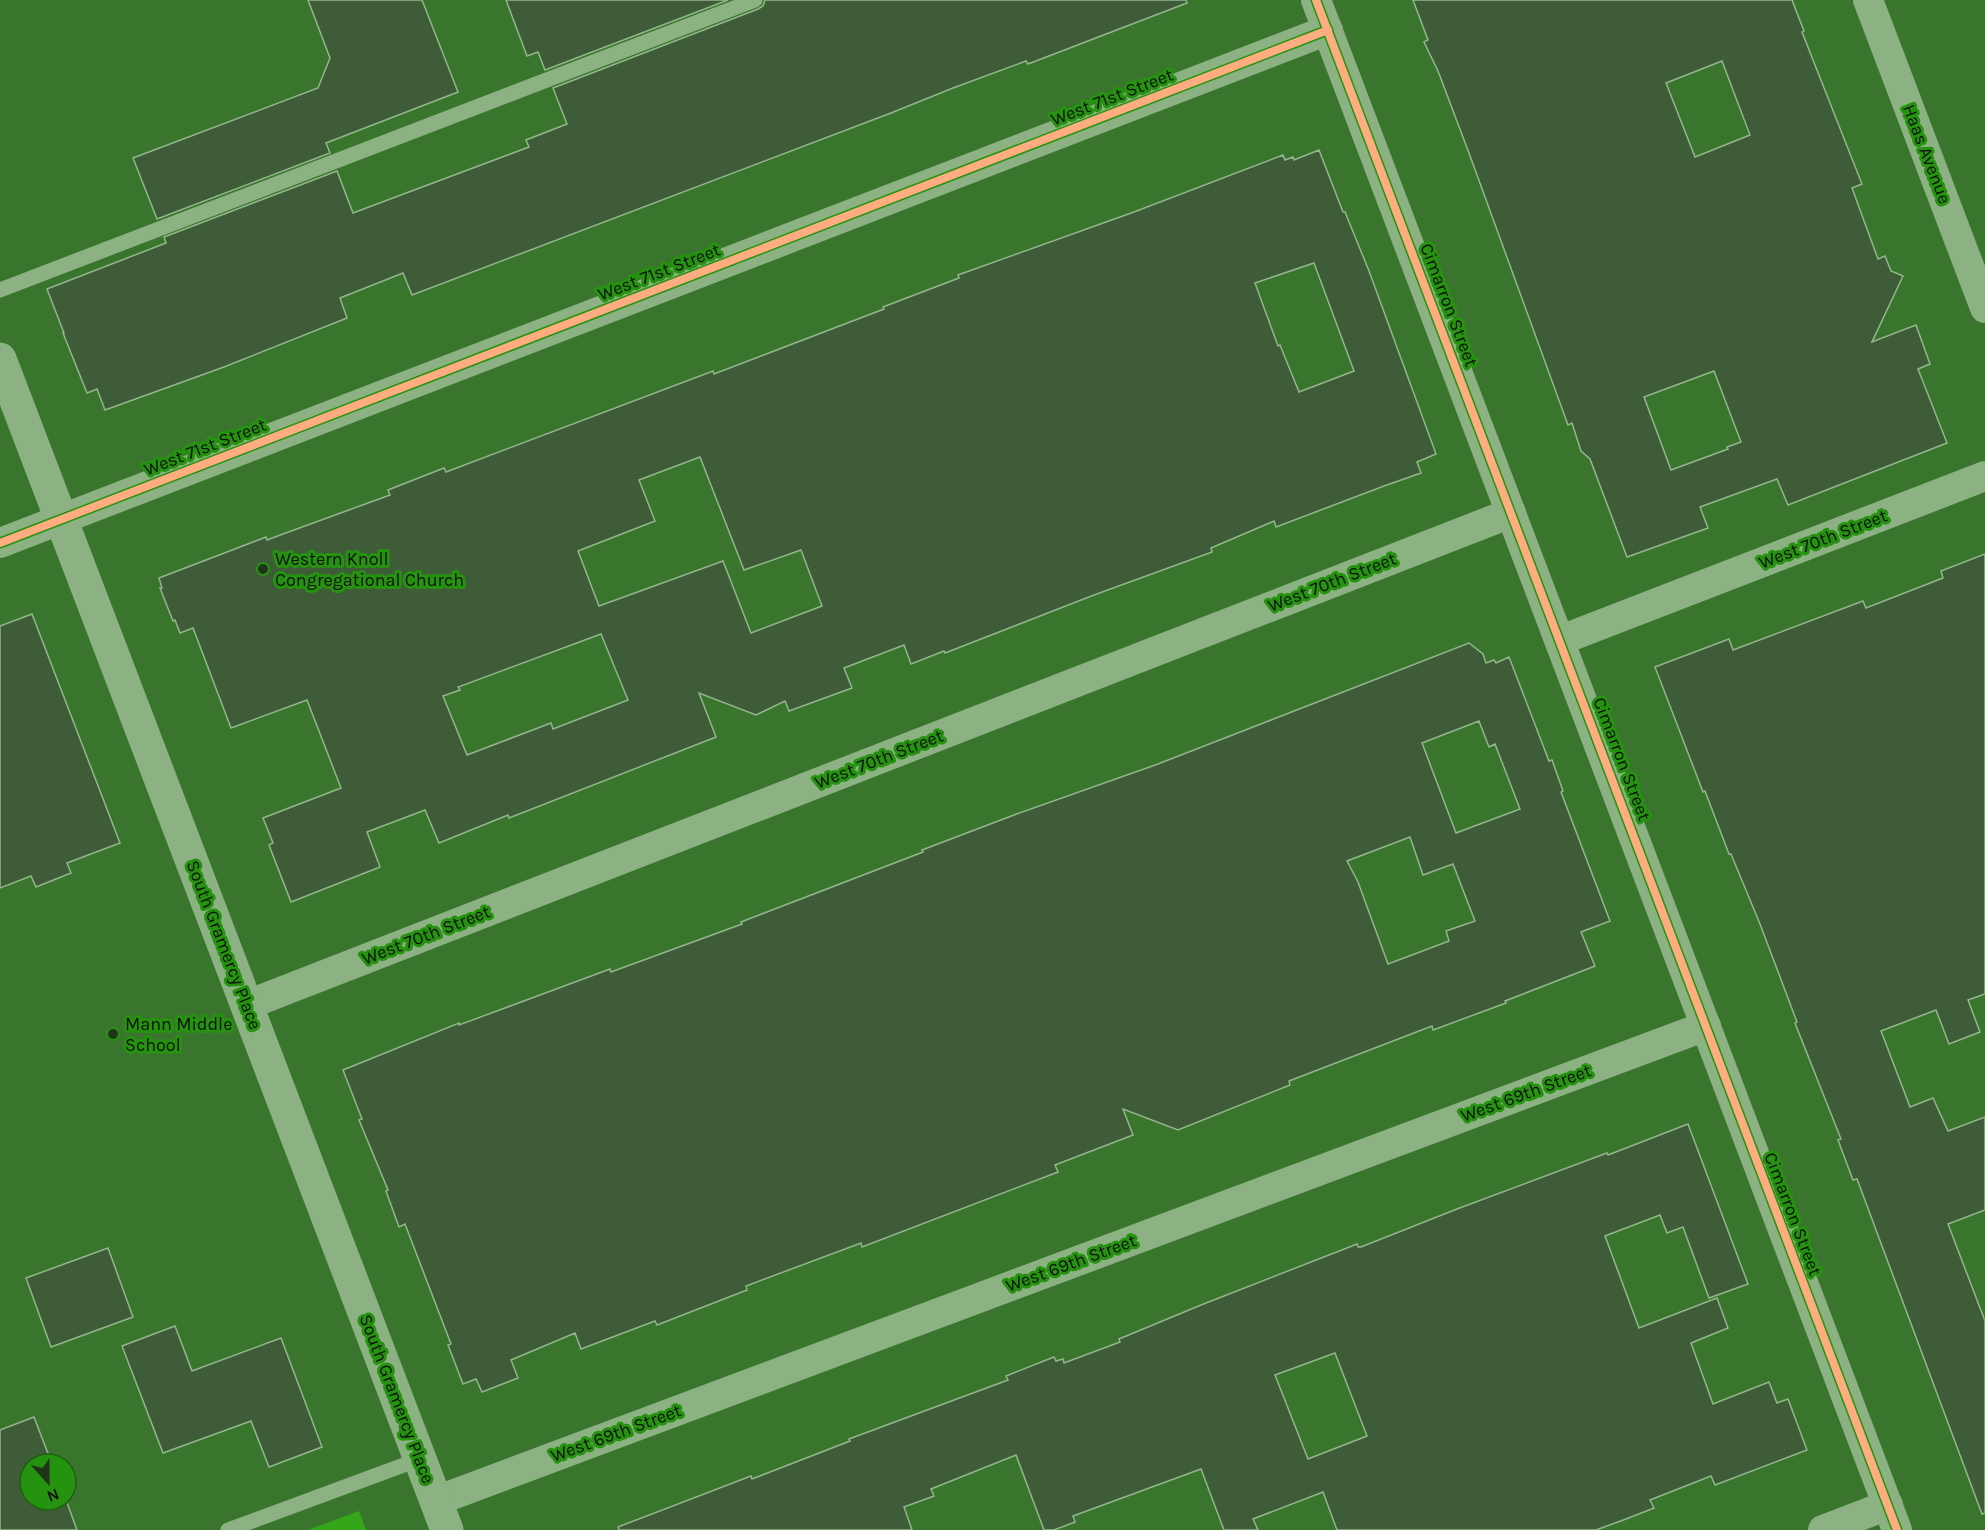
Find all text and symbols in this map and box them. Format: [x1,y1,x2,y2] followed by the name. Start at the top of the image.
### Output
[1048,63,1177,130] street label: West 71st Street
[1898,101,1956,207] street label: Haas Avenue
[595,238,724,305] street label: West 71st Street
[1415,240,1483,370] street label: Cimarron Street
[141,413,270,480] street label: West 71st Street
[1756,504,1891,574] street label: West 70th Street
[1265,547,1400,617] street label: West 70th Street
[275,548,464,591] place label: Western Knoll Congregational Church
[256,562,270,576] marker: Western Knoll Congregational Church
[1588,694,1656,824] street label: Cimarron Street
[812,724,947,794] street label: West 70th Street
[182,857,266,1033] street label: South Gramercy Place
[359,900,494,970] street label: West 70th Street
[125,1013,232,1056] place label: Mann Middle School
[106,1027,120,1041] marker: Mann Middle School
[1458,1059,1594,1127] street label: West 69th Street
[1759,1149,1827,1279] street label: Cimarron Street
[1003,1229,1139,1297] street label: West 69th Street
[355,1311,439,1487] street label: South Gramercy Place
[548,1399,684,1467] street label: West 69th Street
[18,1452,78,1512] north arrow
[44,1485,62,1506] text: N

